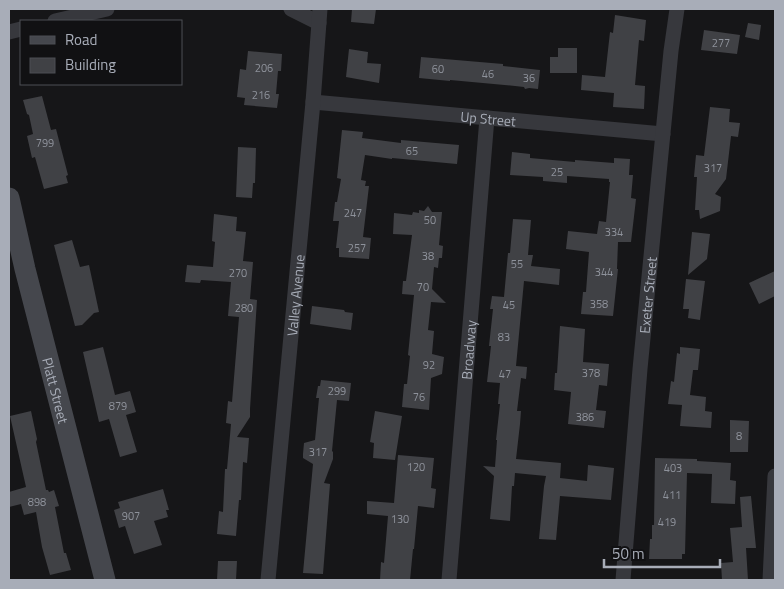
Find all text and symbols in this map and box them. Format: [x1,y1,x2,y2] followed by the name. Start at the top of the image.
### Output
[20,20,182,85] legend
[65,28,97,51] text: Road
[712,35,730,51] house number: 277
[65,53,116,76] text: Building
[255,60,273,76] house number: 206
[432,61,444,77] house number: 60
[482,66,494,82] house number: 46
[523,70,535,86] house number: 36
[252,87,270,103] house number: 216
[460,105,517,131] street label: Up Street
[36,135,54,151] house number: 799
[406,143,418,159] house number: 65
[704,160,722,176] house number: 317
[551,164,563,180] house number: 25
[344,205,362,221] house number: 247
[424,212,436,228] house number: 50
[605,224,623,240] house number: 334
[348,240,366,256] house number: 257
[422,248,434,264] house number: 38
[281,254,309,337] street label: Valley Avenue
[511,256,523,272] house number: 55
[633,256,661,334] street label: Exeter Street
[595,264,613,280] house number: 344
[229,265,247,281] house number: 270
[417,279,429,295] house number: 70
[590,296,608,312] house number: 358
[503,297,515,313] house number: 45
[235,300,253,316] house number: 280
[455,319,481,380] street label: Broadway
[498,329,510,345] house number: 83
[38,355,75,426] street label: Platt Street
[423,357,435,373] house number: 92
[582,365,600,381] house number: 378
[499,366,511,382] house number: 47
[328,383,346,399] house number: 299
[413,389,425,405] house number: 76
[109,398,127,414] house number: 879
[576,409,594,425] house number: 386
[736,428,742,444] house number: 8
[309,444,327,460] house number: 317
[407,459,425,475] house number: 120
[664,460,682,476] house number: 403
[663,487,681,503] house number: 411
[28,494,46,510] house number: 898
[122,508,140,524] house number: 907
[391,511,409,527] house number: 130
[658,514,676,530] house number: 419
[604,536,720,568] scale bar
[612,542,645,565] text: 50 m

